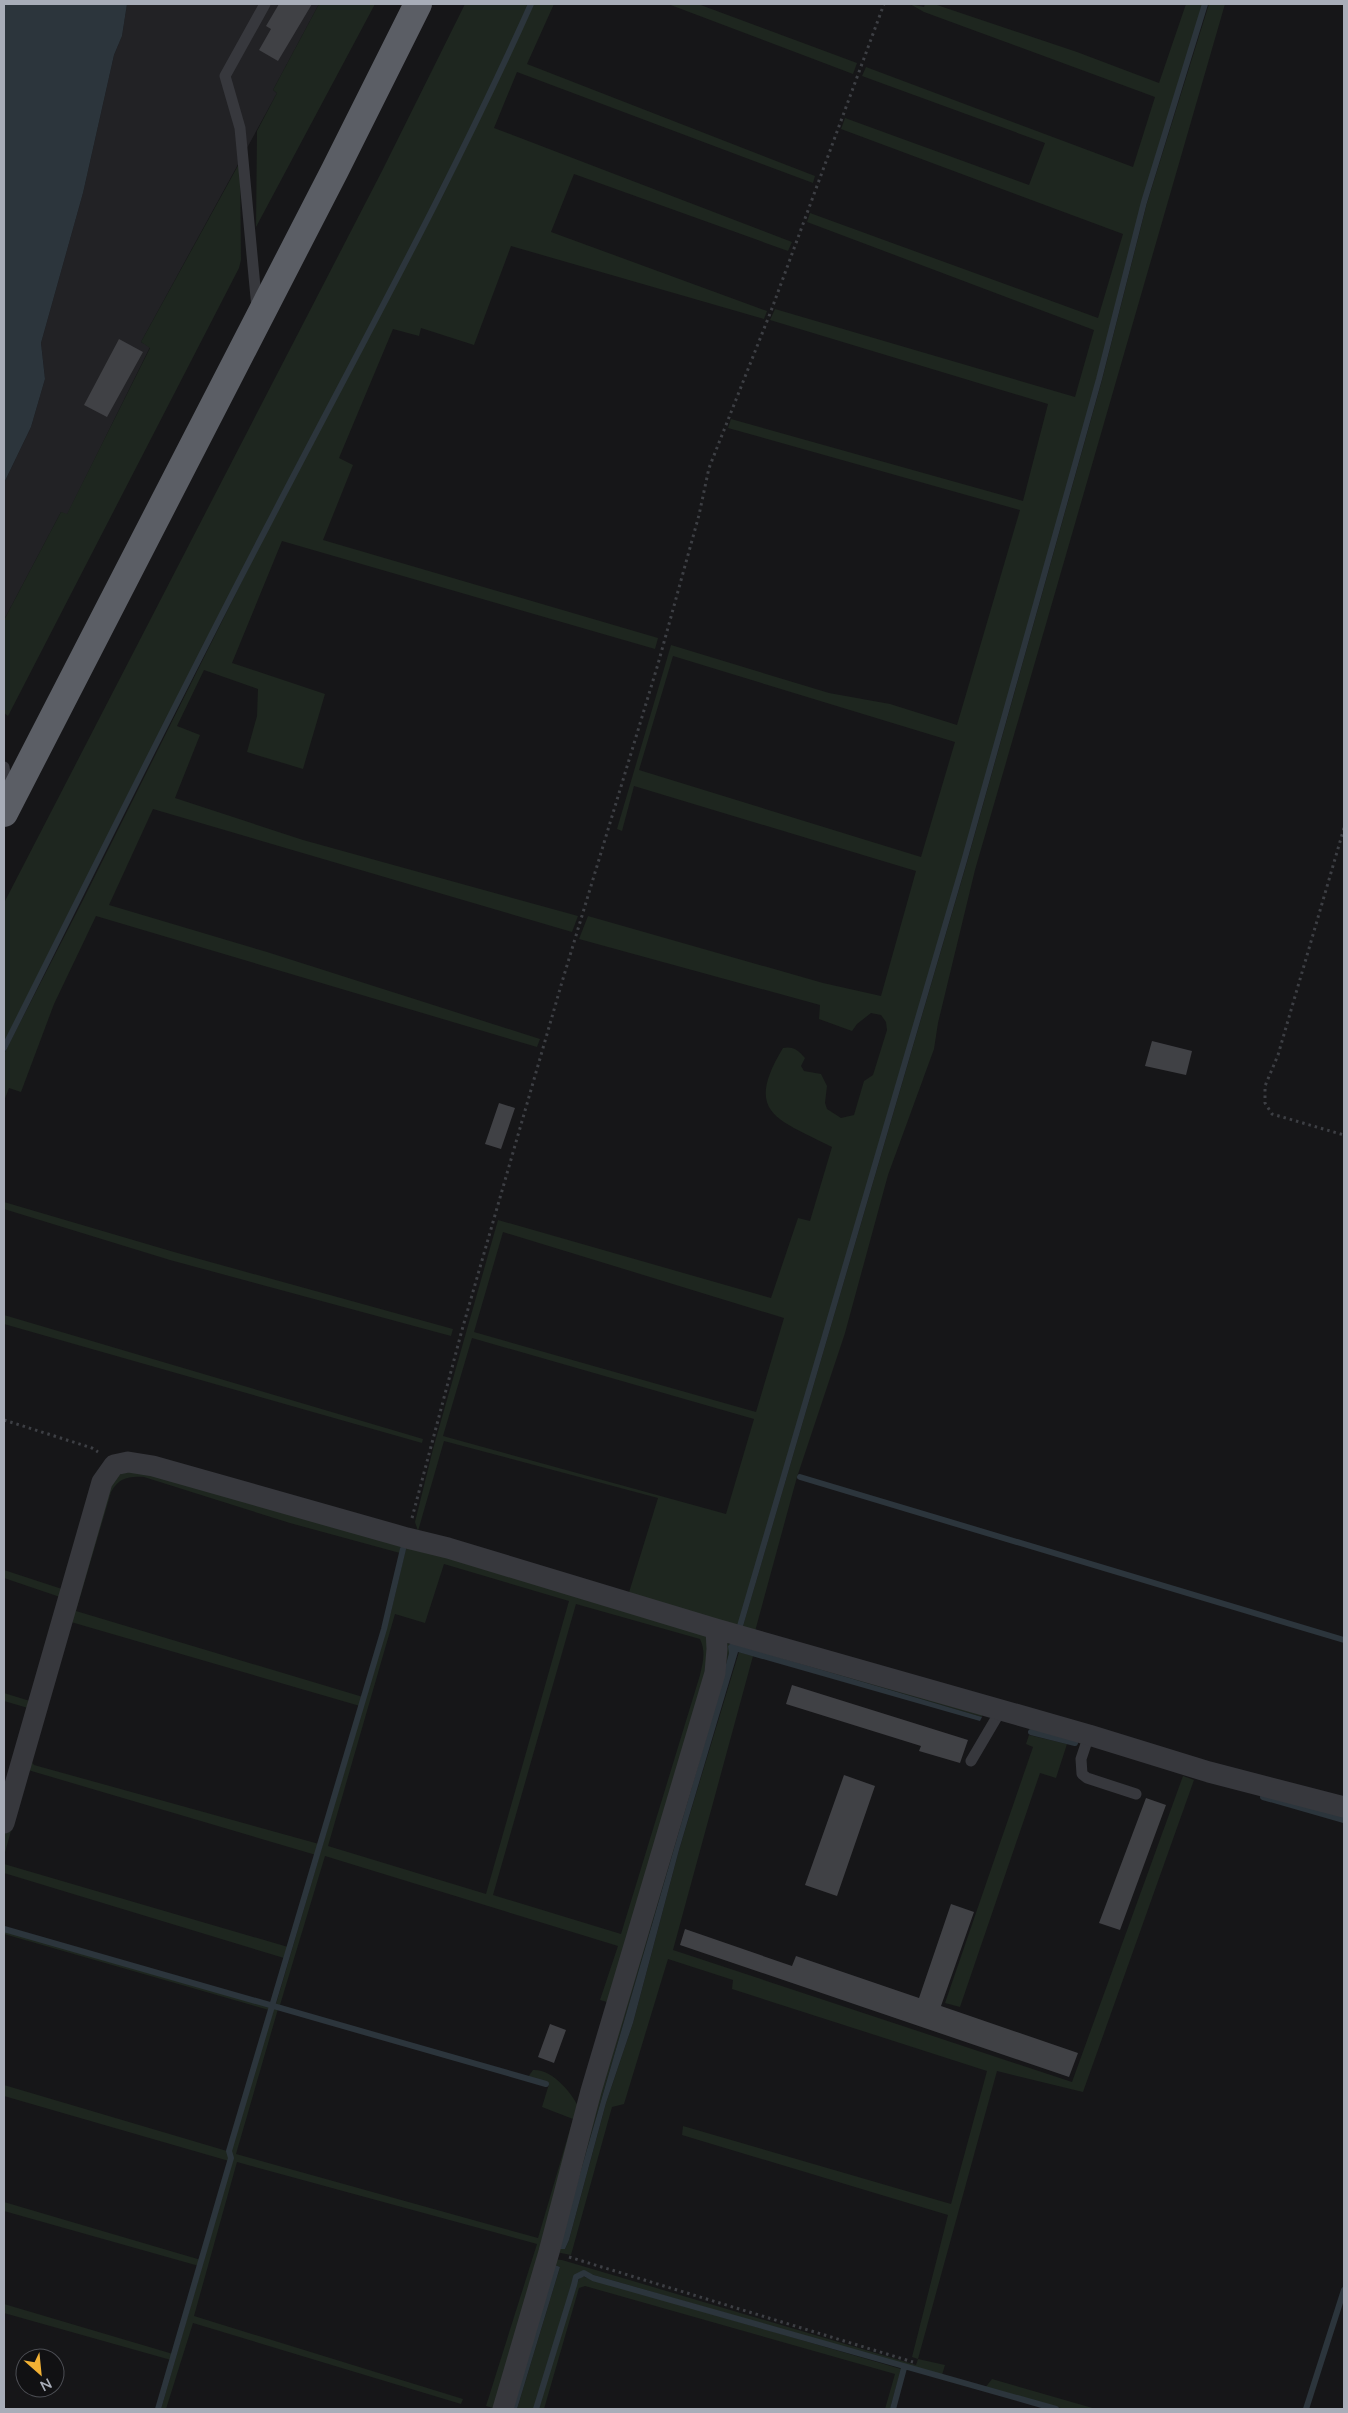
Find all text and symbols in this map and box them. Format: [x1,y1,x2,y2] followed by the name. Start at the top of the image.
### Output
[15,2348,65,2398] north arrow
[37,2375,55,2395] text: N

